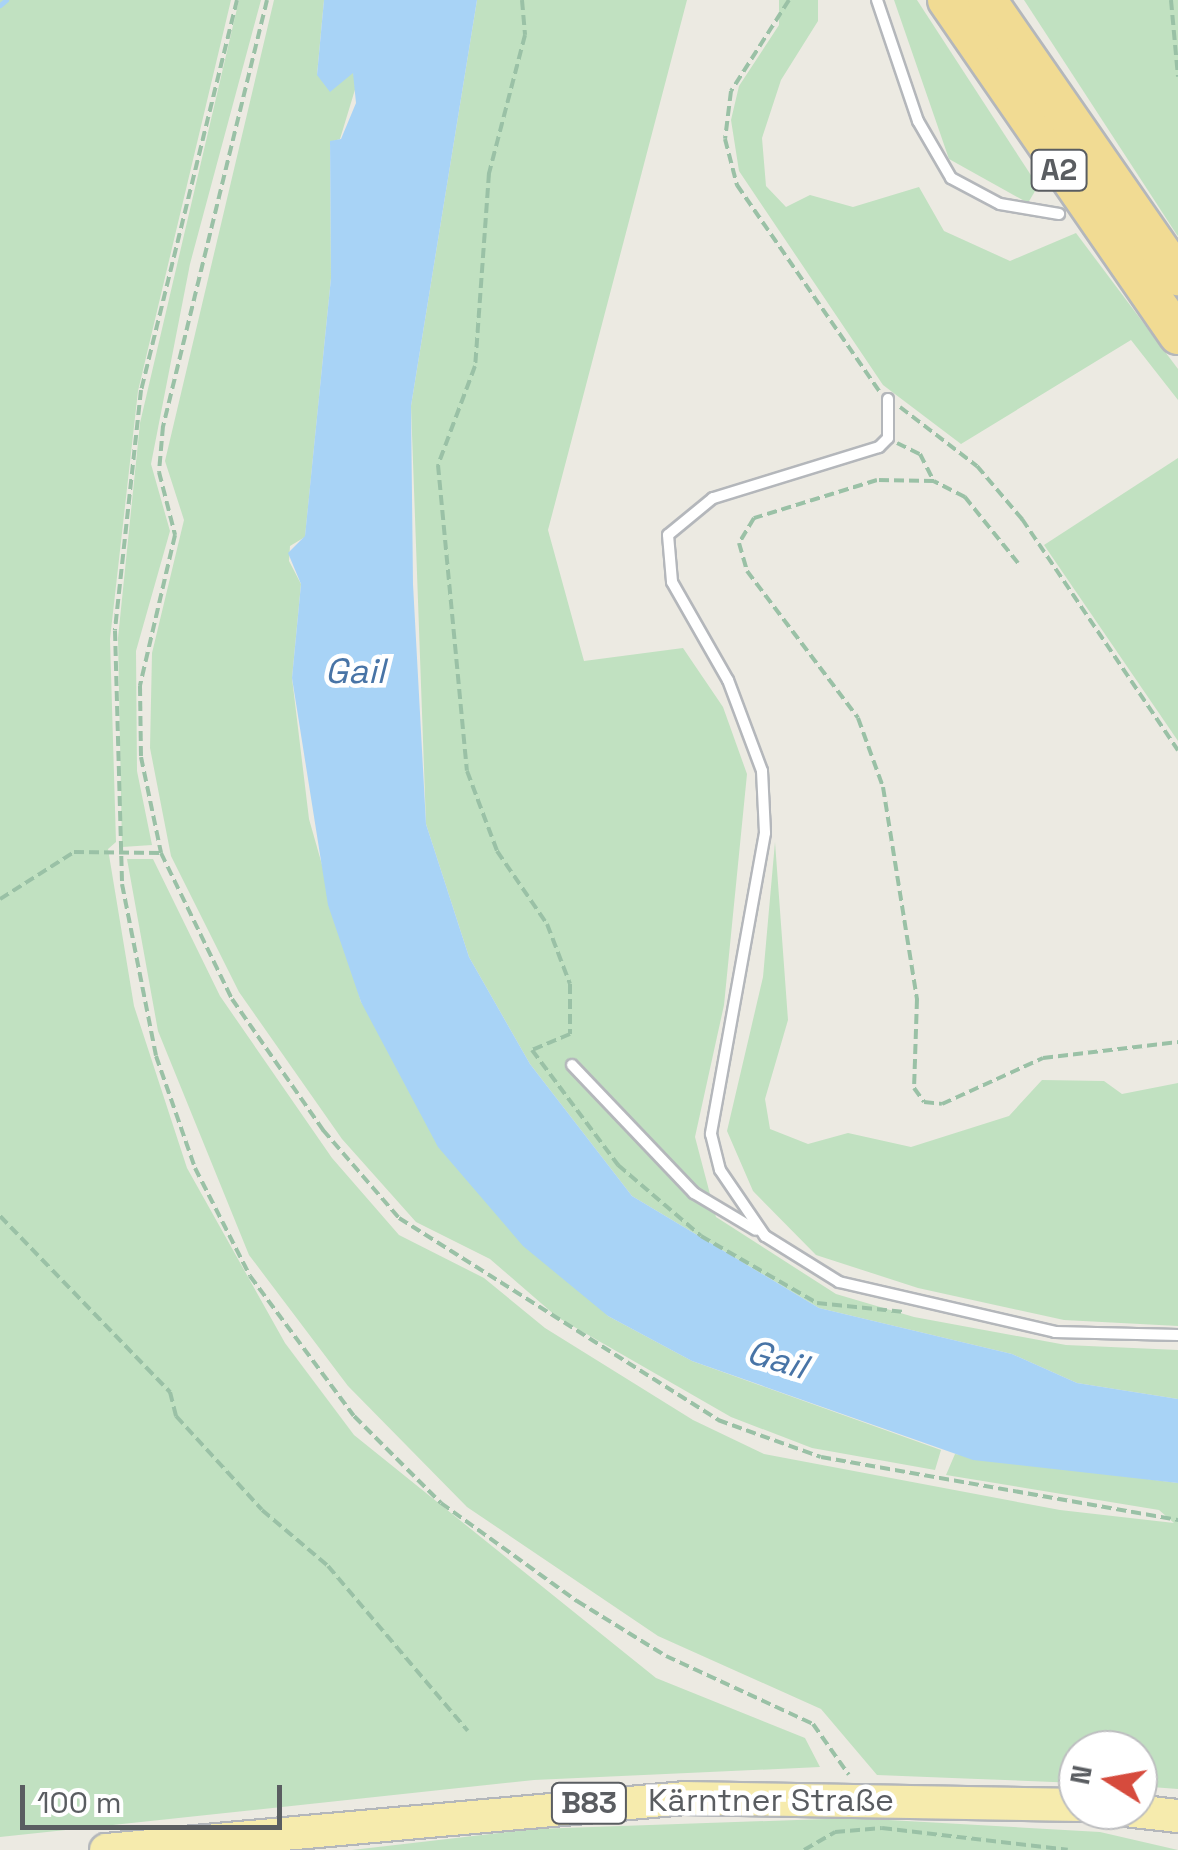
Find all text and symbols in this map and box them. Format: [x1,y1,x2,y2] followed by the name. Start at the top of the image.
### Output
[1029,145,1089,195] road number: A2
[325,650,385,692] water label: Gail
[742,1330,812,1388] water label: Gail
[1058,1730,1158,1830] north arrow
[1061,1762,1100,1787] text: N
[25,1765,288,1827] scale bar
[549,1778,629,1828] road number: B83
[648,1781,894,1819] street label: Kärntner Straße
[37,1783,122,1822] text: 100 m

